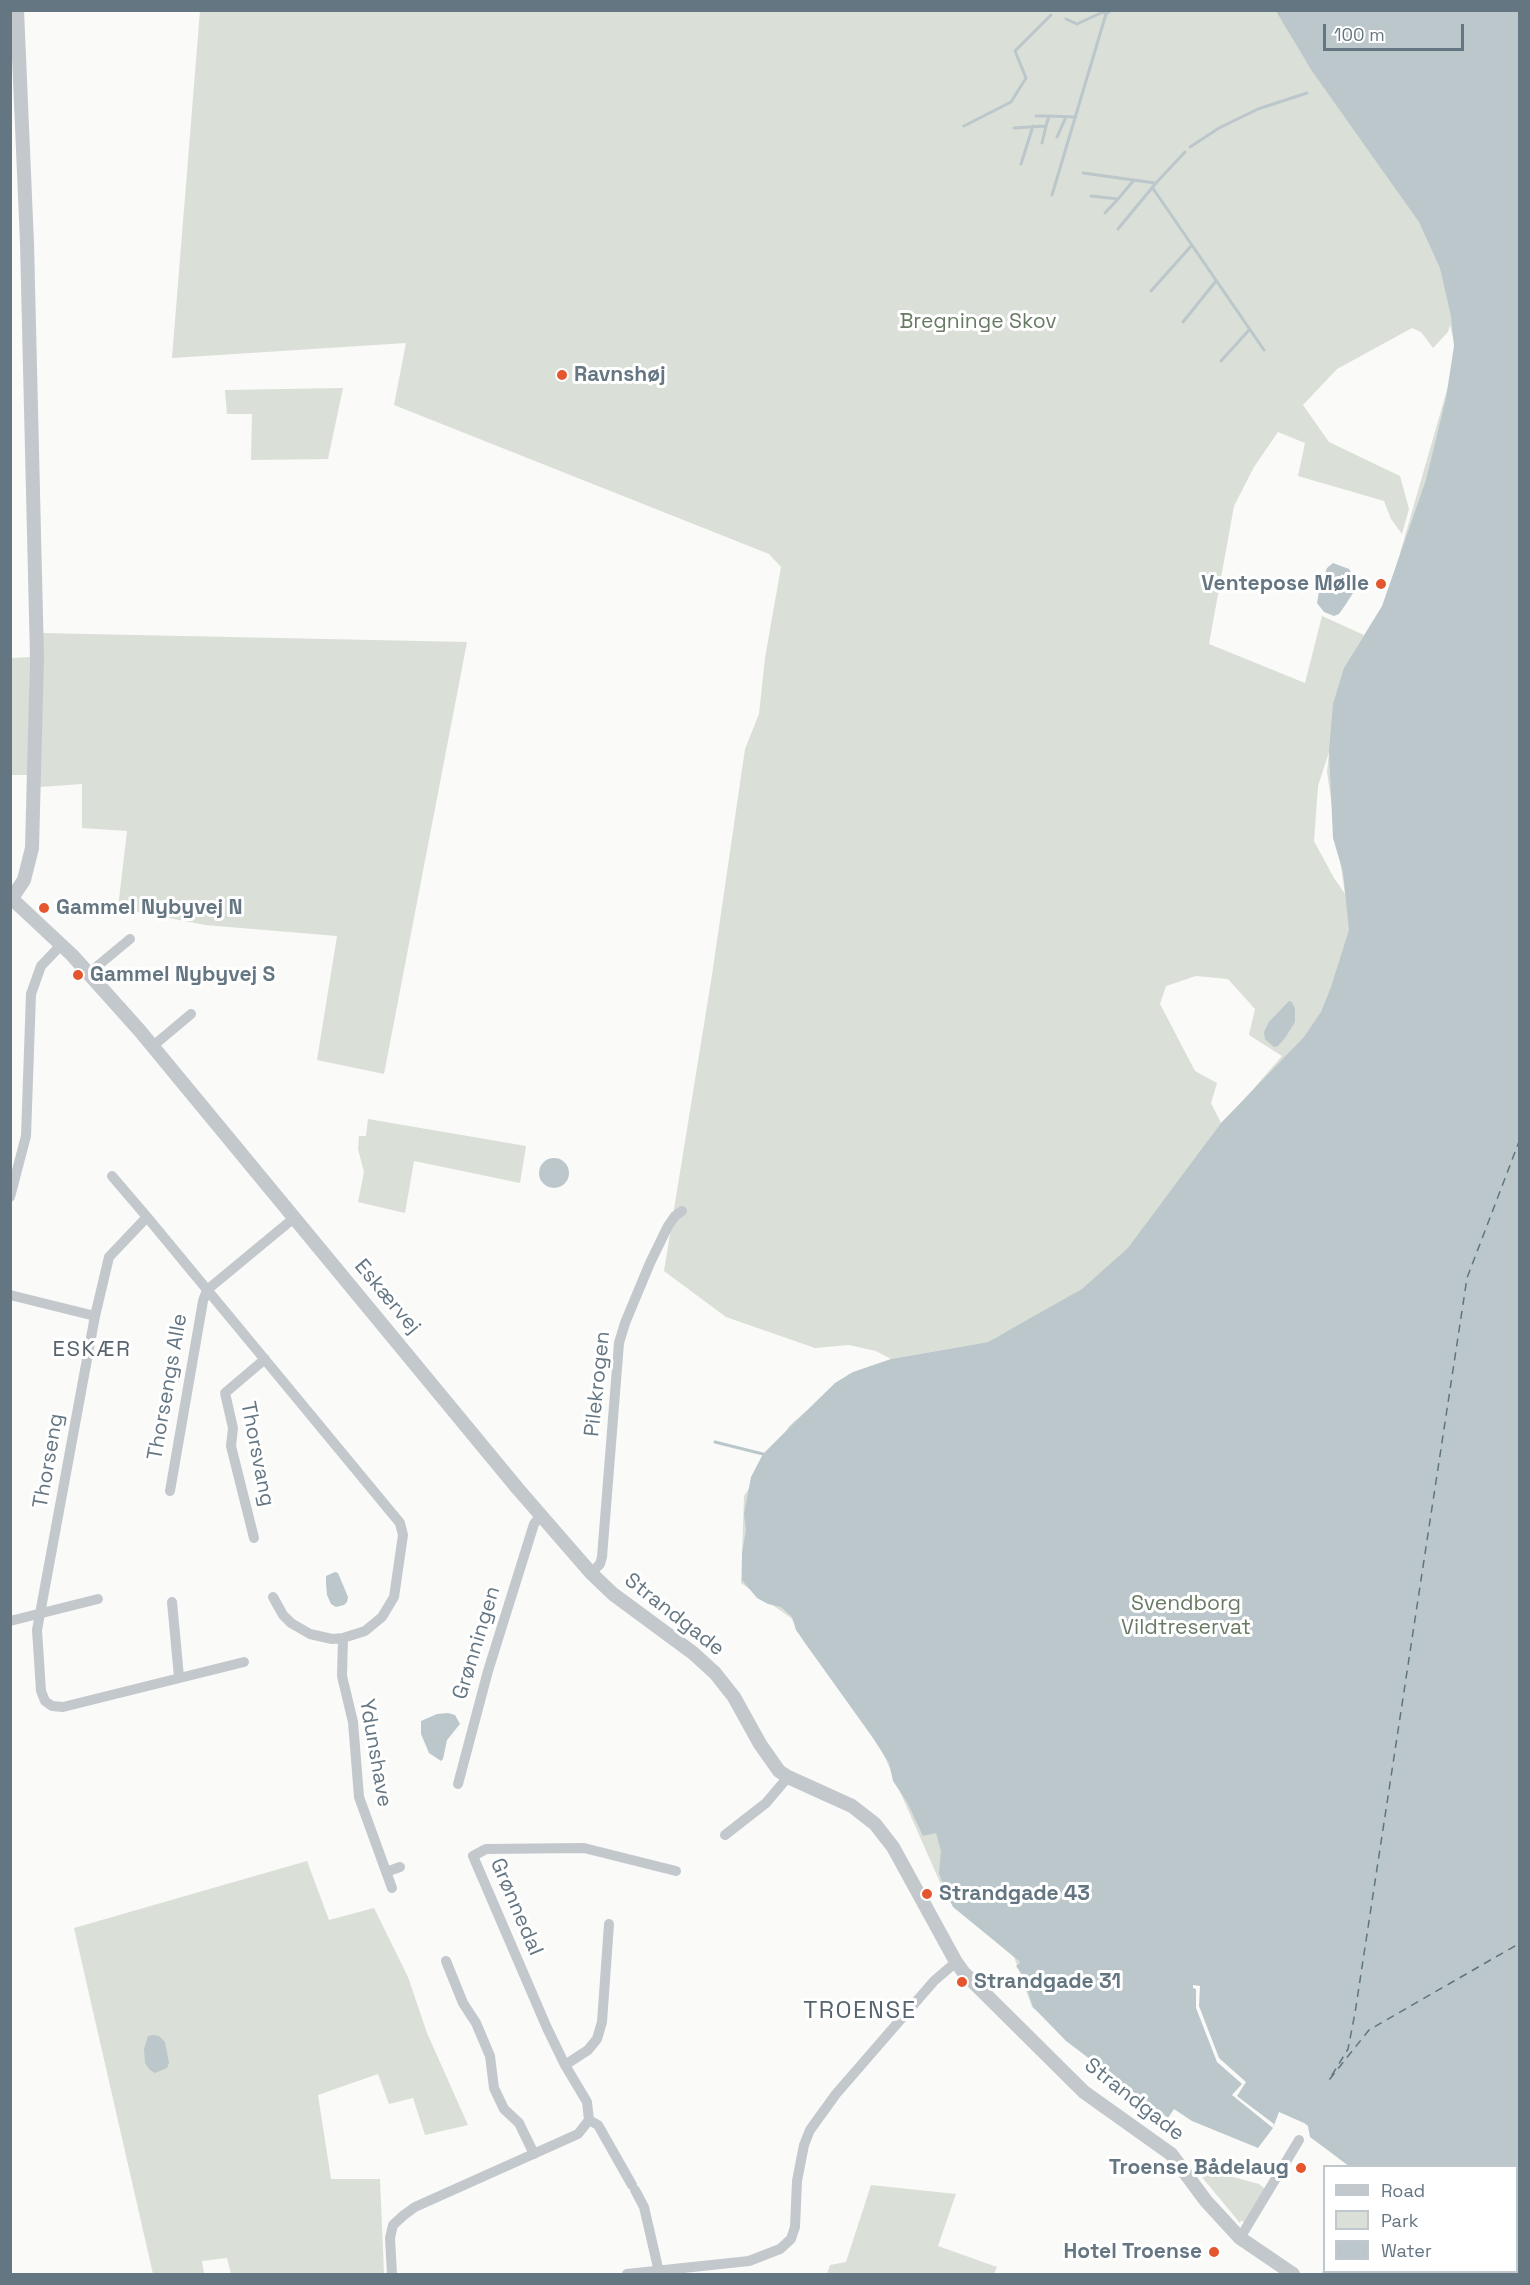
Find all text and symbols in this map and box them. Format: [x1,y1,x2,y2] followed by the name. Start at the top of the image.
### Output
[1326,12,1467,50] scale bar
[1334,23,1385,46] text: 100 m
[899,309,1057,335] park label: Bregninge Skov
[574,362,666,388] place label: Ravnshøj
[555,368,569,382] marker: Ravnshøj
[1201,571,1369,597] place label: Ventepose Mølle
[1374,577,1388,591] marker: Ventepose Mølle
[56,895,243,921] place label: Gammel Nybyvej N
[37,901,51,915] marker: Gammel Nybyvej N
[90,962,275,988] place label: Gammel Nybyvej S
[71,968,85,982] marker: Gammel Nybyvej S
[348,1255,426,1339] street label: Eskærvej
[143,1312,193,1462] street label: Thorsengs Alle
[580,1330,616,1438] street label: Pilekrogen
[53,1337,131,1363] district label: ESKÆR
[235,1400,279,1508] street label: Thorsvang
[28,1412,70,1510] street label: Thorseng
[619,1568,729,1662] street label: Strandgade
[448,1583,506,1703] street label: Grønningen
[1121,1591,1251,1641] park label: Svendborg Vildtreservat
[353,1697,397,1809] street label: Ydunshave
[484,1855,548,1959] street label: Grønnedal
[939,1881,1090,1907] place label: Strandgade 43
[920,1887,934,1901] marker: Strandgade 43
[974,1969,1121,1995] place label: Strandgade 31
[955,1975,969,1989] marker: Strandgade 31
[803,1997,917,2025] district label: TROENSE
[1079,2053,1189,2147] street label: Strandgade
[1109,2155,1289,2181] place label: Troense Bådelaug
[1294,2161,1308,2175] marker: Troense Bådelaug
[1323,2165,1518,2273] legend
[1381,2179,1425,2202] text: Road
[1381,2209,1418,2232] text: Park
[1064,2239,1202,2265] place label: Hotel Troense
[1381,2239,1432,2262] text: Water
[1207,2245,1221,2259] marker: Hotel Troense

